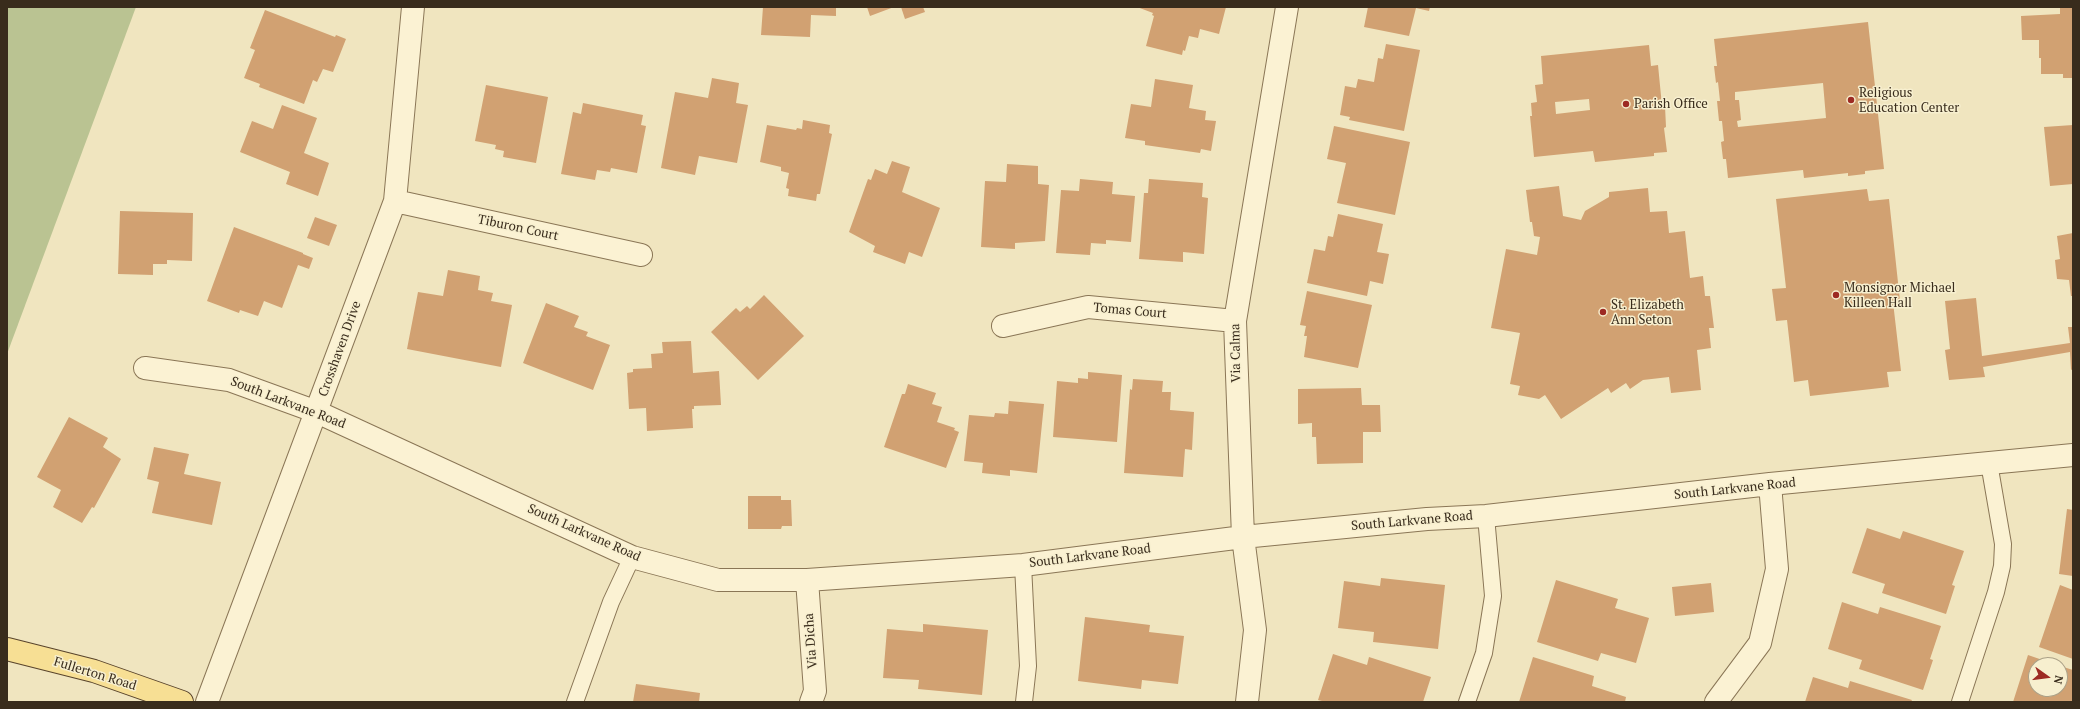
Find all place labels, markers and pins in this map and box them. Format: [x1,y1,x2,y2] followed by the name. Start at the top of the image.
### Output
[1859,85,1959,116] place label: Religious Education Center
[1846,95,1856,105] marker: Religious Education Center
[1634,96,1708,112] place label: Parish Office
[1621,99,1631,109] marker: Parish Office
[1844,280,1956,311] place label: Monsignor Michael Killeen Hall
[1831,290,1841,300] marker: Monsignor Michael Killeen Hall
[1611,297,1684,328] place label: St. Elizabeth Ann Seton
[1598,307,1608,317] marker: St. Elizabeth Ann Seton

